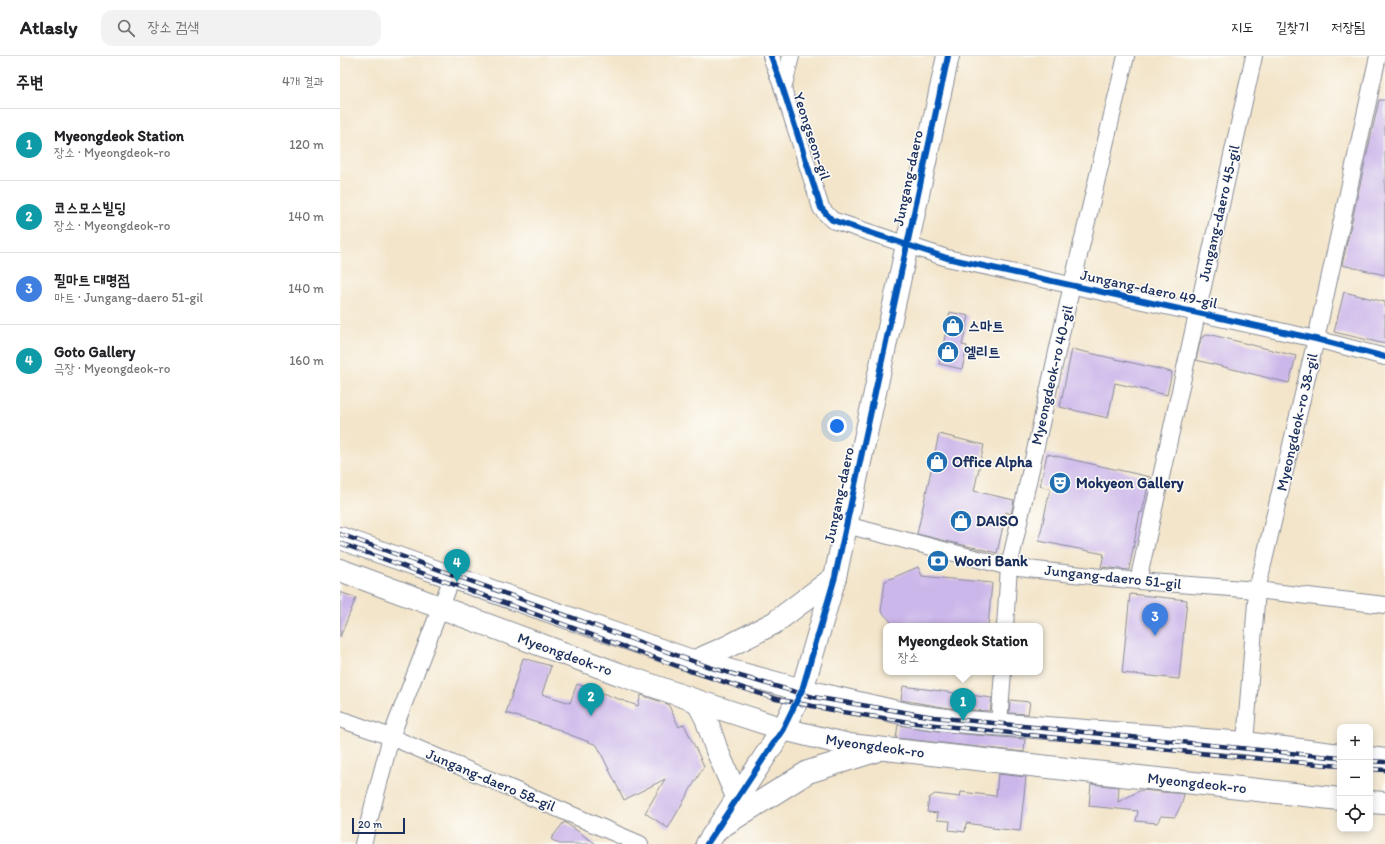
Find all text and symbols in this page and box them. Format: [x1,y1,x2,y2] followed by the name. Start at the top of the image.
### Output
[101,10,381,46] search box
[20,16,77,39] text: Atlasly
[115,17,137,39] icon: search
[147,18,199,36] text: 장소 검색
[1231,19,1253,36] text: 지도
[1275,19,1309,36] text: 길찾기
[1331,19,1365,36] text: 저장됨
[16,72,43,92] text: 주변
[282,74,324,89] text: 4개 결과
[789,90,835,183] street label: Yeongseon-gil
[54,127,184,145] text: Myeongdeok Station
[889,128,927,228] street label: Jungang-daero
[26,137,32,152] text: 1
[289,137,324,152] text: 120 m
[1195,142,1244,283] street label: Jungang-daero 45-gil
[54,145,170,160] text: 장소 · Myeongdeok-ro
[54,199,126,217] text: 코스모스빌딩
[26,209,32,224] text: 2
[288,209,324,224] text: 140 m
[54,218,170,233] text: 장소 · Myeongdeok-ro
[1079,266,1220,312] street label: Jungang-daero 49-gil
[54,271,130,289] text: 필마트 대명점
[25,281,33,296] text: 3
[288,281,324,296] text: 140 m
[54,290,203,305] text: 마트 · Jungang-daero 51-gil
[1027,303,1077,447] street label: Myeongdeok-ro 40-gil
[940,313,966,339] shop icon: 스마트
[968,317,1004,335] place label: 스마트
[935,339,961,365] shop icon: 엘리트
[54,343,135,361] text: Goto Gallery
[964,343,1000,361] place label: 엘리트
[1272,350,1322,493] street label: Myeongdeok-ro 38-gil
[25,353,33,368] text: 4
[289,353,324,368] text: 160 m
[54,361,170,376] text: 극장 · Myeongdeok-ro
[827,416,847,436] your location
[820,445,858,545] street label: Jungang-daero
[924,449,950,475] shop icon: Office Alpha
[952,453,1033,472] place label: Office Alpha
[1047,470,1073,496] theatre icon: Mokyeon Gallery
[1076,474,1185,493] place label: Mokyeon Gallery
[948,508,974,534] shop icon: DAISO
[976,512,1019,530] place label: DAISO
[925,548,951,574] bank icon: Woori Bank
[444,549,470,582] pin: 4
[954,552,1028,570] place label: Woori Bank
[1044,561,1183,593] street label: Jungang-daero 51-gil
[1142,603,1168,636] pin: 3
[883,623,1043,675] popup
[515,628,615,680] street label: Myeongdeok-ro
[898,632,1028,650] text: Myeongdeok Station
[898,650,919,665] text: 장소
[578,683,604,716] pin: 2
[950,688,976,721] pin: 1
[1337,724,1373,832] map controls
[1337,724,1373,760] button: +
[824,730,926,762] street label: Myeongdeok-ro
[424,745,559,816] street label: Jungang-daero 58-gil
[1337,760,1373,796] button: −
[1146,769,1248,797] street label: Myeongdeok-ro
[1337,796,1373,832] button: locate
[352,816,405,835] scale bar
[358,818,382,831] text: 20 m

